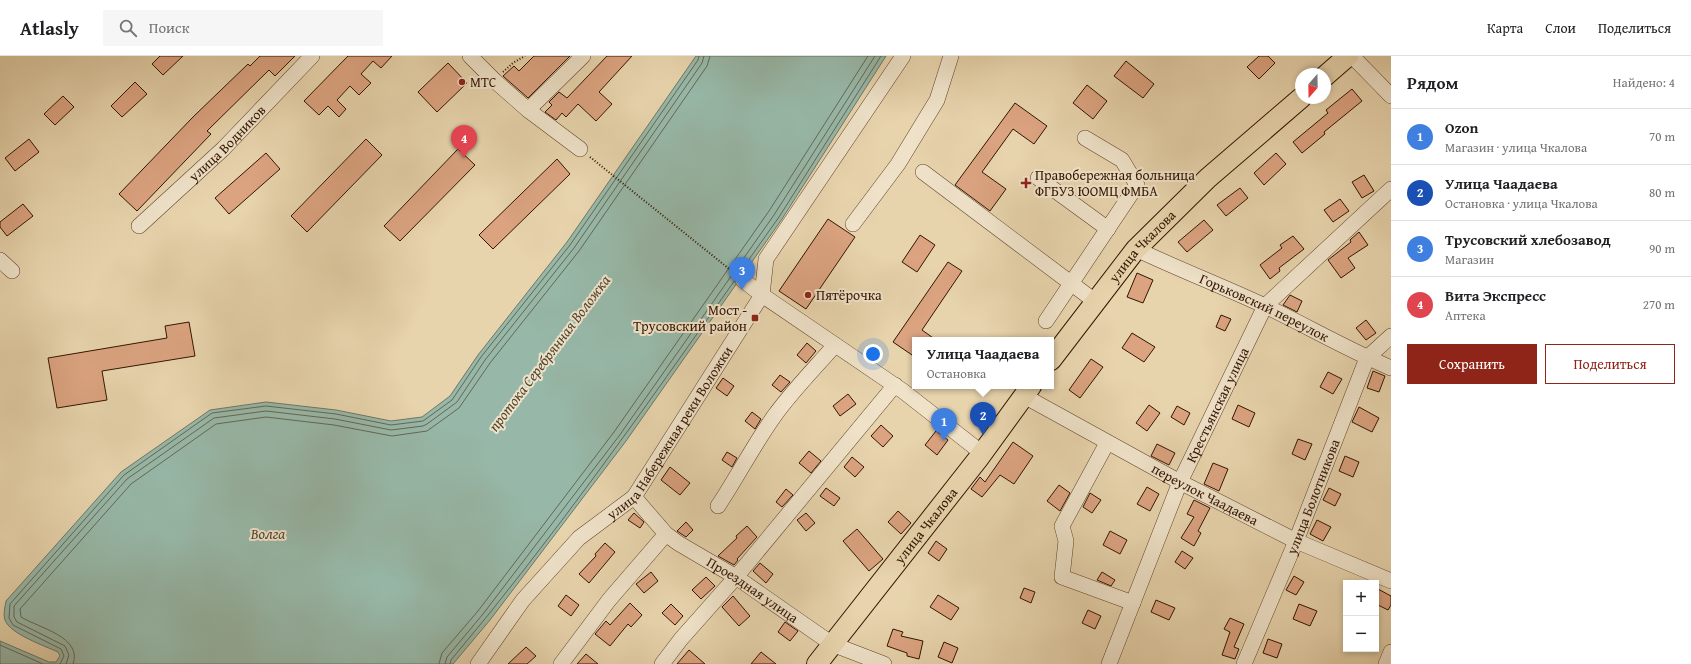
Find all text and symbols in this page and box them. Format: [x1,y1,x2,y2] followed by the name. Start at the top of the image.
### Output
[103,10,383,46] search box
[20,14,79,42] text: Atlasly
[117,17,139,39] icon: search
[149,17,190,38] text: Поиск
[1487,18,1523,38] text: Карта
[1545,18,1576,38] text: Слои
[1598,18,1671,38] text: Поделиться
[1295,68,1331,104] north arrow
[1407,70,1458,95] text: Рядом
[470,72,497,92] place label: МТС
[1613,73,1675,92] text: Найдено: 4
[457,77,467,87] marker: МТС
[183,100,270,187] street label: улица Водников
[1445,117,1478,138] text: Ozon
[451,125,477,158] pin: 4
[1417,127,1423,146] text: 1
[1649,127,1675,146] text: 70 m
[1445,138,1587,157] text: Магазин · улица Чкалова
[1035,165,1195,201] place label: Правобережная больница ФГБУЗ ЮОМЦ ФМБА
[1445,173,1558,194] text: Улица Чаадаева
[1020,177,1032,189] marker: Правобережная больница ФГБУЗ ЮОМЦ ФМБА
[1417,183,1423,202] text: 2
[1649,183,1675,202] text: 80 m
[1445,194,1598,213] text: Остановка · улица Чкалова
[1103,205,1180,287] street label: улица Чкалова
[1445,229,1611,250] text: Трусовский хлебозавод
[1417,239,1423,258] text: 3
[1649,239,1675,258] text: 90 m
[1445,250,1494,269] text: Магазин
[729,257,755,290] pin: 3
[1197,268,1333,347] street label: Горьковский переулок
[483,270,615,435] water label: протока Серебрянная Воложка
[816,285,882,305] place label: Пятёрочка
[1445,285,1546,306] text: Вита Экспресс
[803,290,813,300] marker: Пятёрочка
[1417,295,1423,314] text: 4
[1643,295,1675,314] text: 270 m
[633,300,747,336] place label: Мост - Трусовский район
[1445,306,1486,325] text: Аптека
[750,313,760,323] marker: Мост - Трусовский район
[912,337,1054,389] popup
[602,342,737,525] street label: улица Набережная реки Воложки
[927,343,1039,364] text: Улица Чаадаева
[863,344,883,364] your location
[1181,344,1254,466] street label: Крестьянская улица
[1407,344,1537,384] button: Сохранить
[1545,344,1675,384] button: Поделиться
[927,364,986,383] text: Остановка
[970,402,996,435] pin: 2
[931,408,957,441] pin: 1
[1281,436,1345,558] street label: улица Болотникова
[1148,458,1262,530] street label: переулок Чаадаева
[889,483,962,569] street label: улица Чкалова
[250,523,285,544] water label: Волга
[703,552,803,628] street label: Проездная улица
[1343,580,1379,652] map controls
[1343,580,1379,616] button: +
[1343,616,1379,652] button: −

